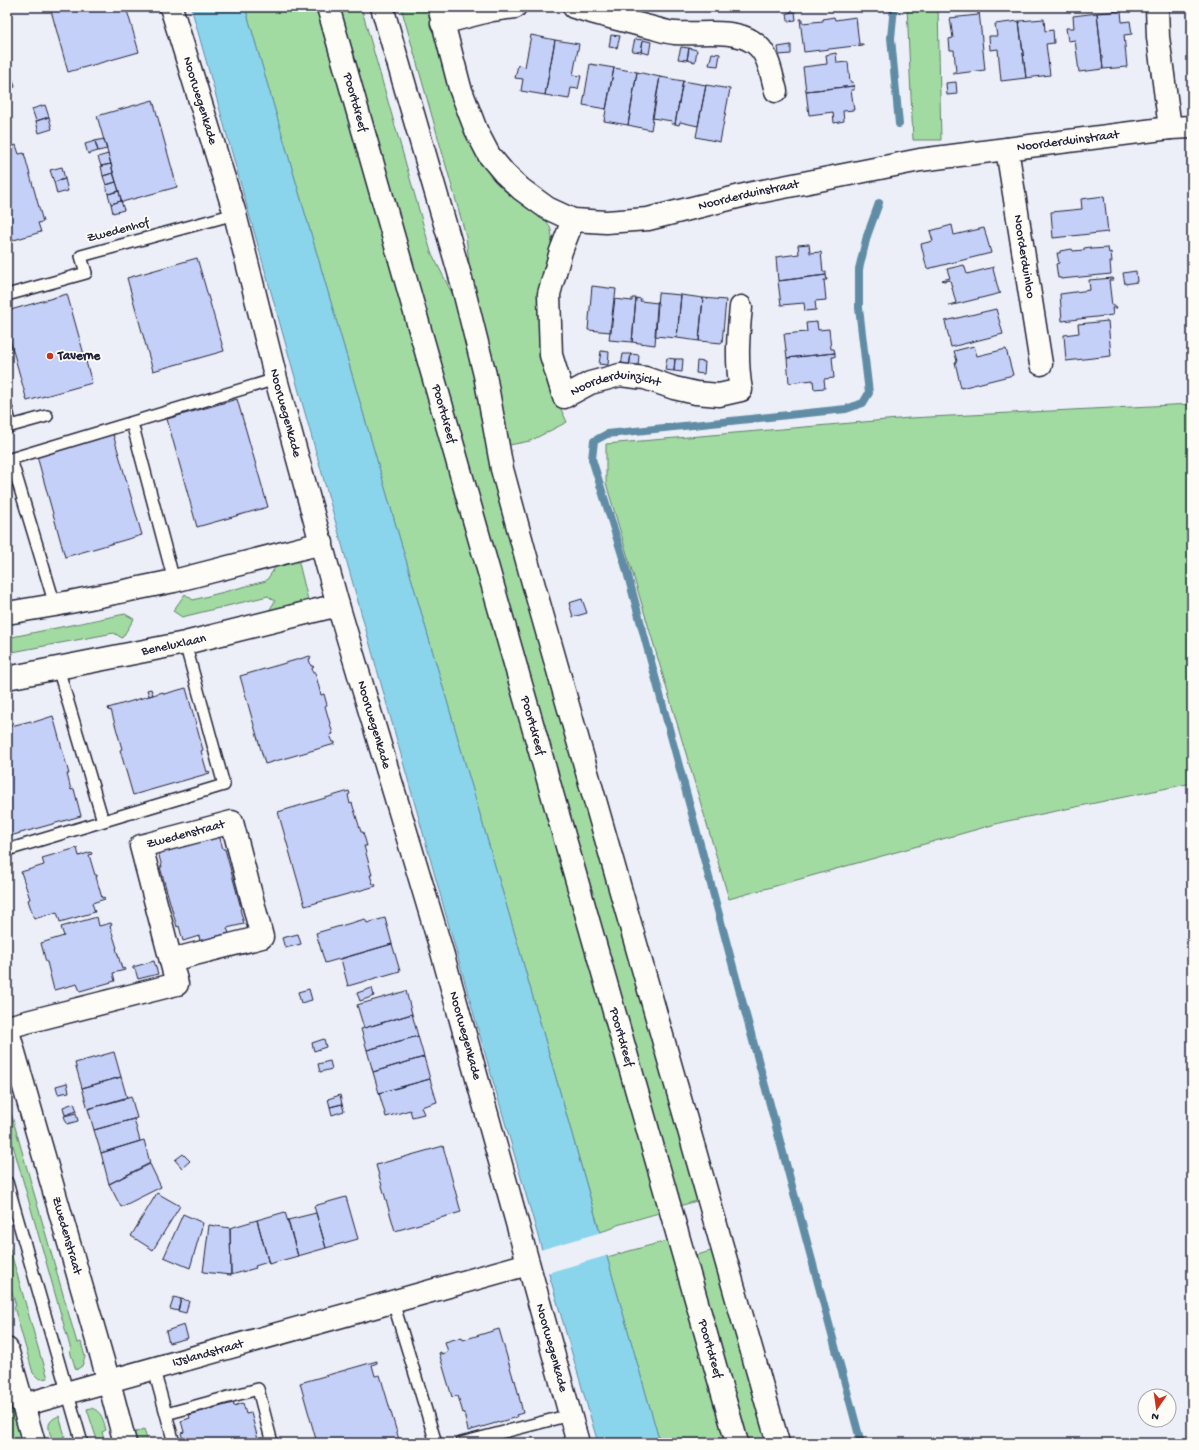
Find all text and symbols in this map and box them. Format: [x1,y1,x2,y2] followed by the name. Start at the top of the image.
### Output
[179,55,221,147] street label: Noorwegenkade
[339,70,371,134] street label: Poortdreef
[1016,127,1121,155] street label: Noorderduinstraat
[697,176,802,214] street label: Noorderduinstraat
[1010,214,1038,300] street label: Noorderduinloo
[85,215,152,246] street label: Zwedenhof
[57,349,101,364] place label: Taverne
[45,351,55,361] marker: Taverne
[266,367,305,459] street label: Noorwegenkade
[568,367,664,400] street label: Noorderduinzicht
[428,382,460,446] street label: Poortdreef
[139,630,208,659] street label: Beneluxlaan
[354,679,394,771] street label: Noorwegenkade
[517,693,548,757] street label: Poortdreef
[145,816,228,852] street label: Zwedenstraat
[446,990,485,1082] street label: Noorwegenkade
[606,1005,637,1069] street label: Poortdreef
[48,1195,86,1278] street label: Zwedenstraat
[532,1302,571,1394] street label: Noorwegenkade
[694,1317,726,1381] street label: Poortdreef
[171,1336,247,1370] street label: IJslandstraat
[1137,1388,1177,1428] north arrow
[1150,1409,1160,1422] text: N

